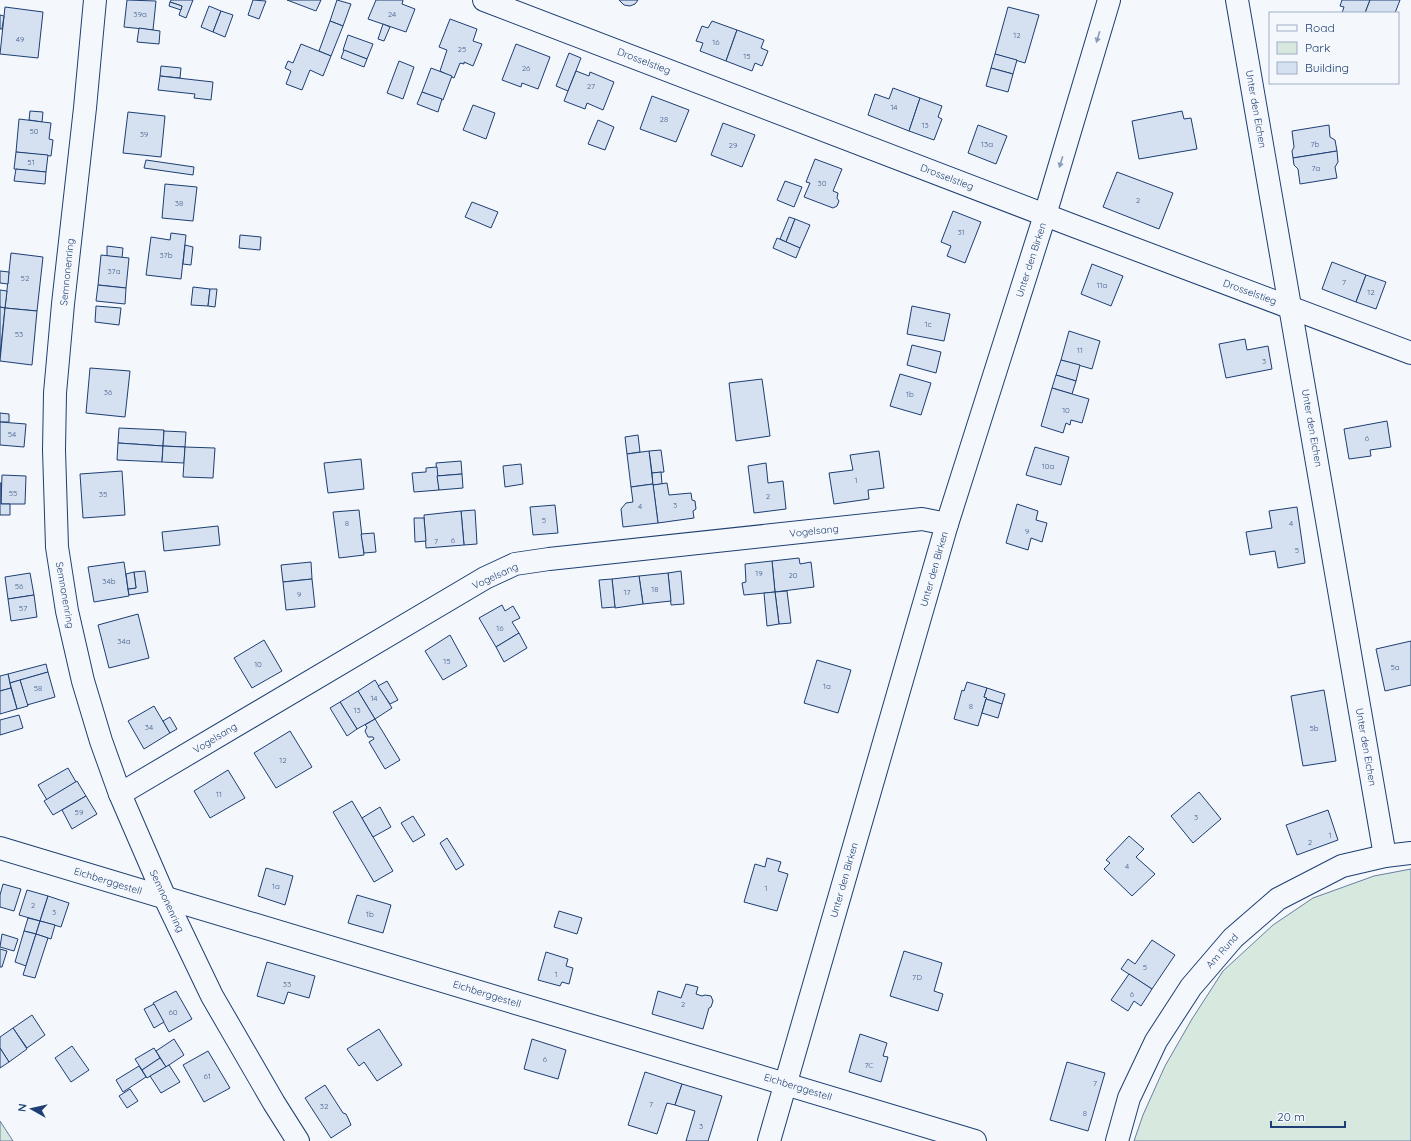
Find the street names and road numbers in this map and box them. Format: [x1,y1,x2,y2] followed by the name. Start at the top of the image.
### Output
[615,45,673,77] street label: Drosselstieg
[1243,69,1269,149] street label: Unter den Eichen
[918,161,976,193] street label: Drosselstieg
[1013,221,1049,299] street label: Unter den Birken
[57,238,77,306] street label: Semnonenring
[1221,276,1279,308] street label: Drosselstieg
[1299,388,1325,468] street label: Unter den Eichen
[789,522,839,540] street label: Vogelsang
[917,530,951,608] street label: Unter den Birken
[470,560,520,592] street label: Vogelsang
[53,561,77,629] street label: Semnonenring
[1353,707,1379,787] street label: Unter den Eichen
[191,720,239,756] street label: Vogelsang
[827,841,861,919] street label: Unter den Birken
[72,865,144,897] street label: Eichberggestell
[147,868,187,934] street label: Semnonenring
[1203,931,1241,971] street label: Am Rund
[451,978,523,1010] street label: Eichberggestell
[762,1071,834,1103] street label: Eichberggestell

